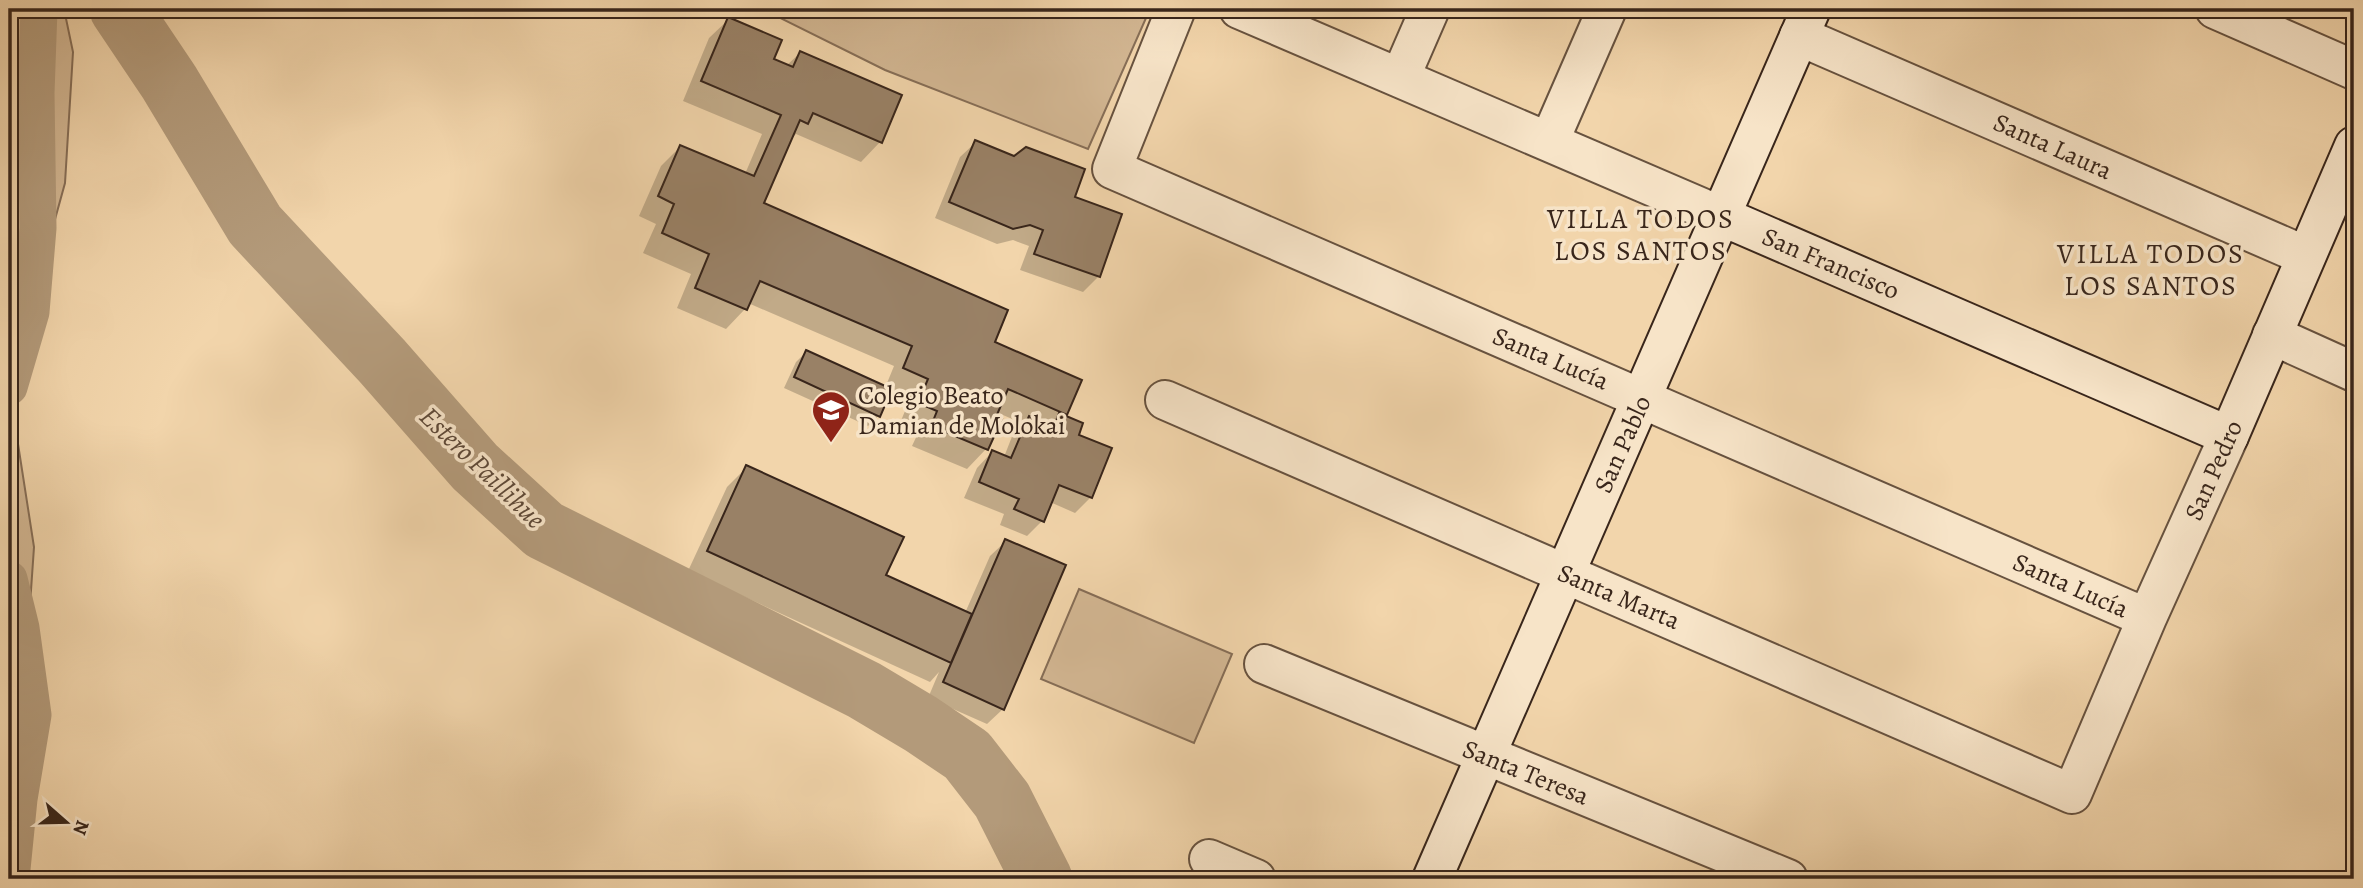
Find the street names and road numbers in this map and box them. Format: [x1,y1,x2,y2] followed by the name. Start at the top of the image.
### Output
[1988,105,2118,188] street label: Santa Laura
[1757,219,1905,308] street label: San Francisco
[1487,318,1614,399] street label: Santa Lucía
[1585,390,1659,498] street label: San Pablo
[2176,415,2251,526] street label: San Pedro
[2007,544,2134,626] street label: Santa Lucía
[1552,555,1685,638] street label: Santa Marta
[1457,731,1594,814] street label: Santa Teresa

